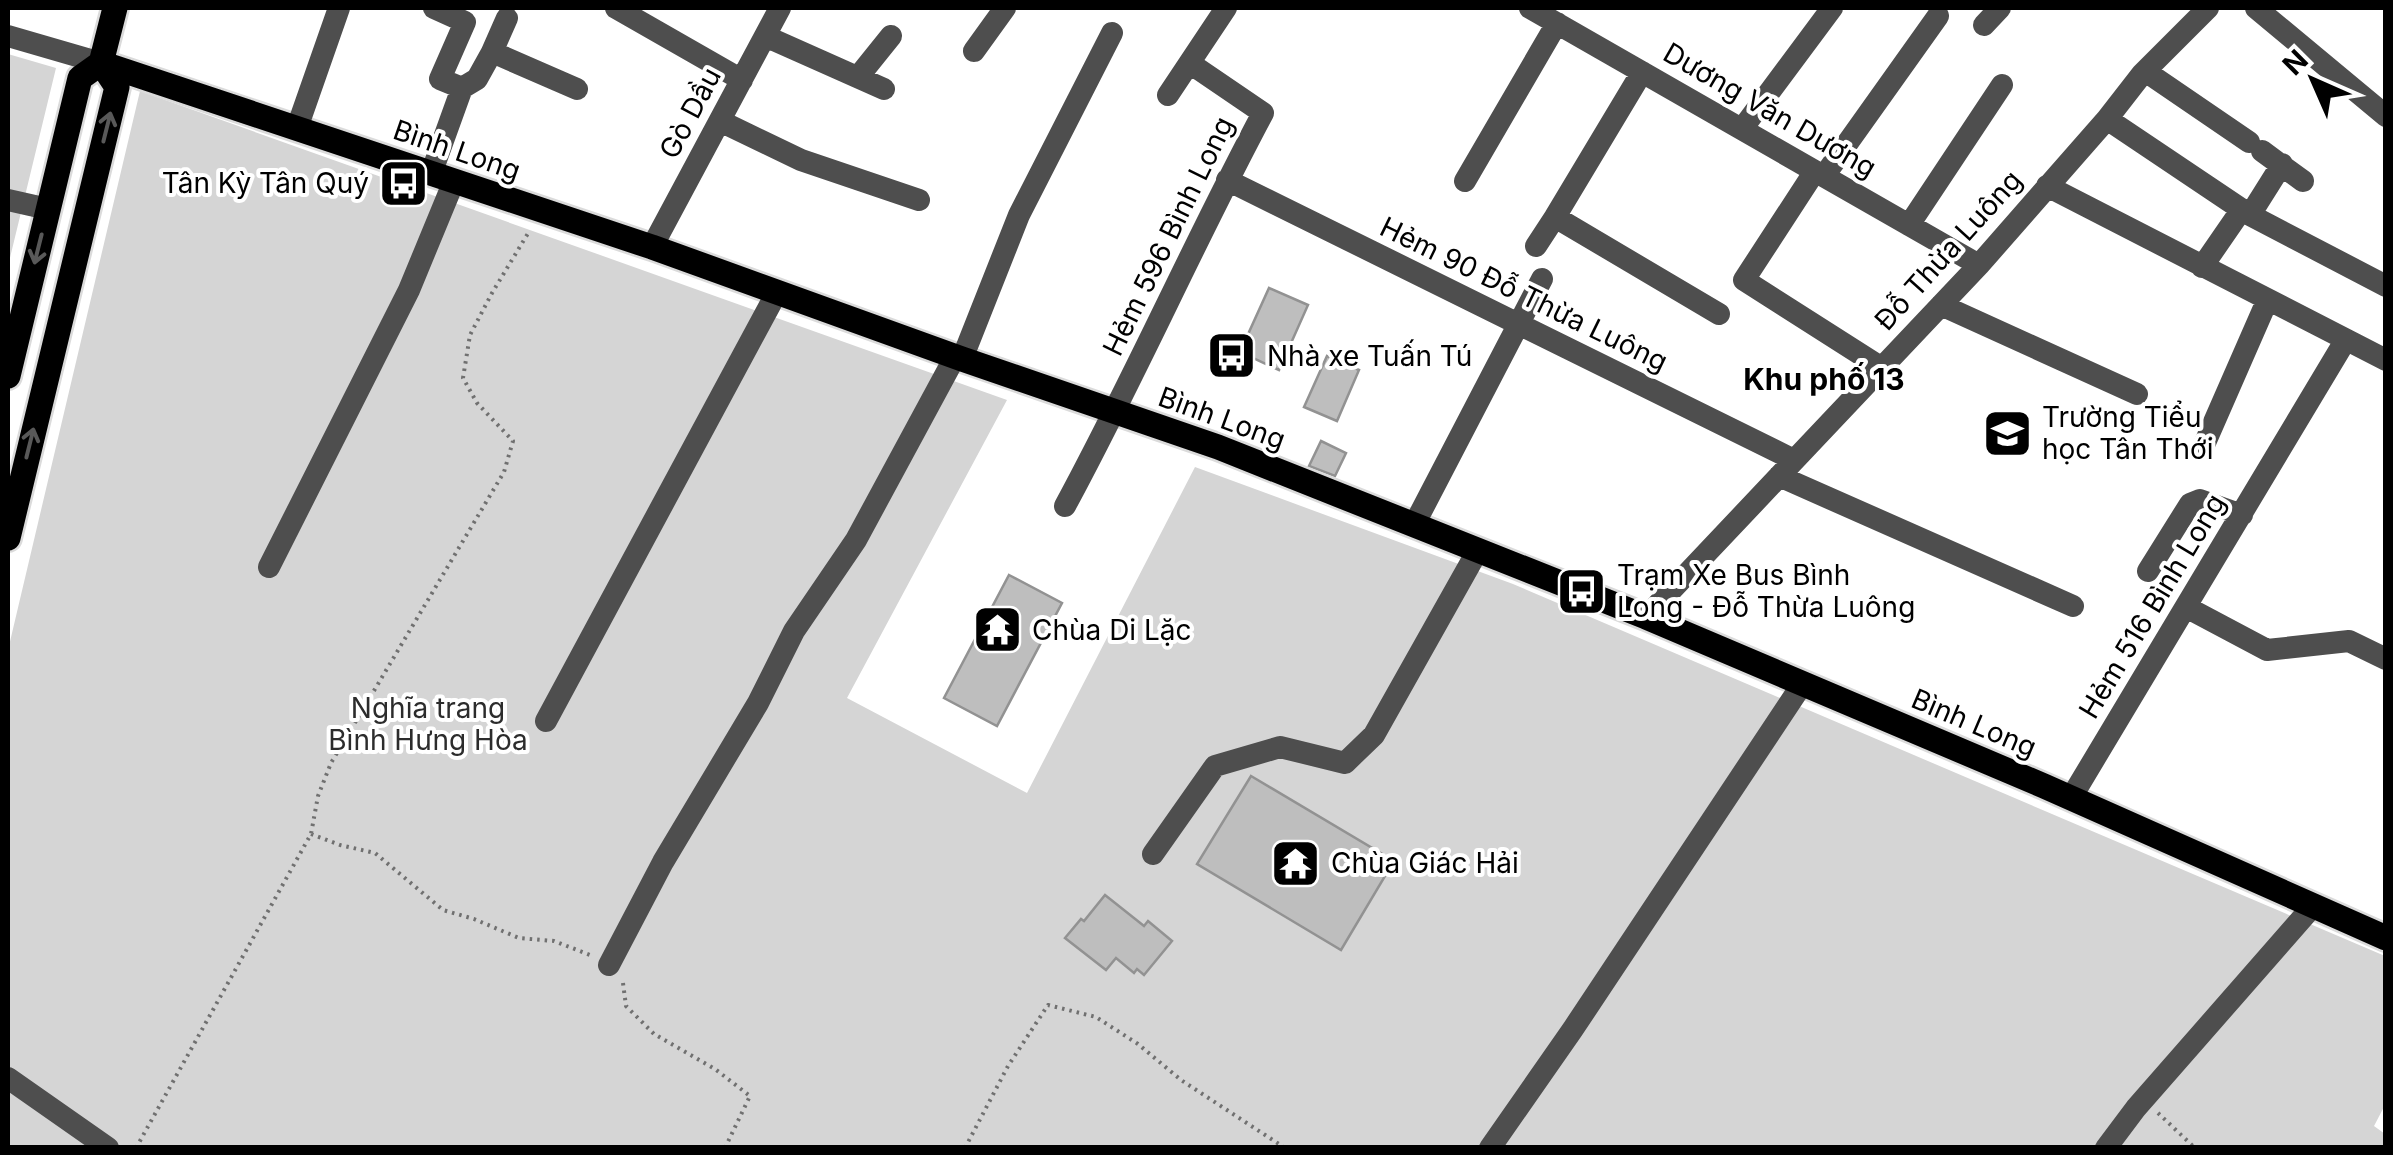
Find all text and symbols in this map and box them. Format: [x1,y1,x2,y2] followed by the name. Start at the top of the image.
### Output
[2263,30,2363,130] north arrow
[1658,35,1882,185] street label: Dương Văn Dương
[2276,43,2315,82] text: N
[652,62,728,164] street label: Gò Dầu
[1095,111,1241,361] street label: Hẻm 596 Bình Long
[99,112,117,144] one-way arrow
[389,112,525,188] street label: Bình Long
[378,157,430,209] bus stop icon: Tân Kỳ Tân Quý
[1867,163,2029,337] street label: Đỗ Thừa Luông
[162,166,369,200] place label: Tân Kỳ Tân Quý
[1375,210,1673,378] street label: Hẻm 90 Đỗ Thừa Luông
[28,232,46,264] one-way arrow
[1206,330,1258,382] bus stop icon: Nhà xe Tuấn Tú
[1267,339,1472,373] place label: Nhà xe Tuấn Tú
[1743,361,1905,397] district label: Khu phố 13
[1154,379,1290,457] street label: Bình Long
[2042,400,2214,466] place label: Trường Tiểu học Tân Thới
[1981,407,2033,459] school or university icon: Trường Tiểu học Tân Thới
[22,428,41,459] one-way arrow
[2072,488,2232,724] street label: Hẻm 516 Bình Long
[1617,558,1915,624] place label: Trạm Xe Bus Bình Long - Đỗ Thừa Luông
[1556,565,1608,617] bus stop icon: Trạm Xe Bus Bình Long - Đỗ Thừa Luông
[971,604,1023,656] temple icon: Chùa Di Lặc
[1032,613,1192,647] place label: Chùa Di Lặc
[1906,681,2042,765] street label: Bình Long
[328,691,528,757] park label: Nghĩa trang Bình Hưng Hòa
[1270,837,1322,889] temple icon: Chùa Giác Hải
[1331,846,1519,880] place label: Chùa Giác Hải

